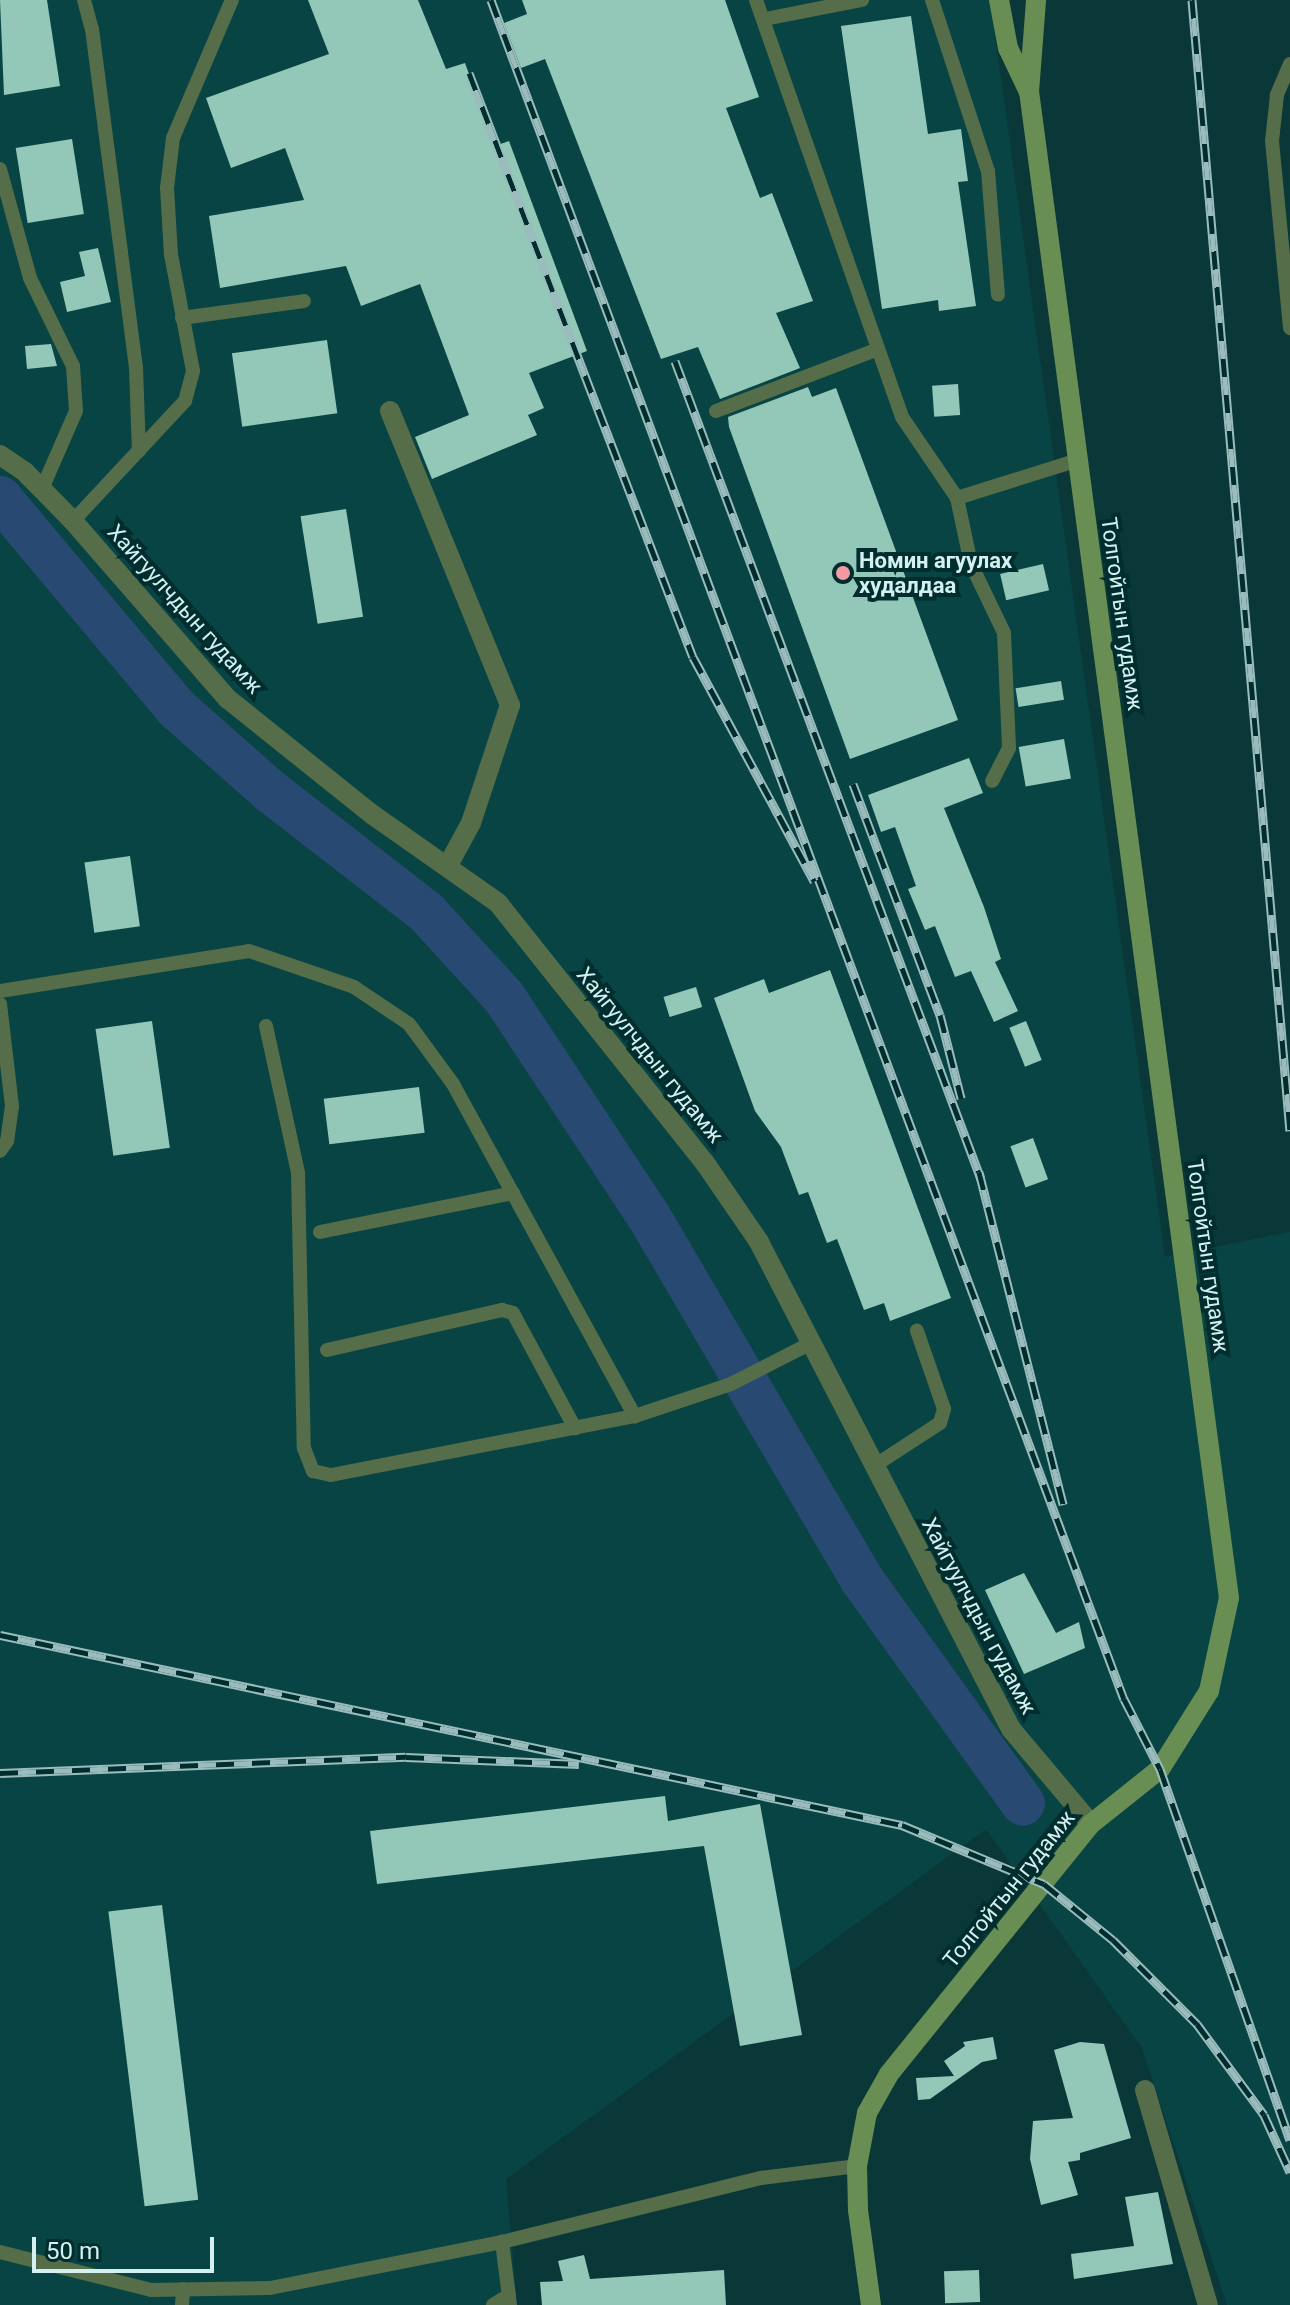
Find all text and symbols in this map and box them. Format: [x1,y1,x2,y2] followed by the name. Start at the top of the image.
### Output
[1095,516,1149,712] street label: Толгойтын гудамж
[102,519,268,699] street label: Хайгуулчдын гудамж
[859,547,1012,598] place label: Номин агуулах худалдаа
[834,564,852,582] marker: Номин агуулах худалдаа
[571,962,729,1148] street label: Хайгуулчдын гудамж
[1181,1158,1235,1354] street label: Толгойтын гудамж
[916,1513,1042,1719] street label: Хайгуулчдын гудамж
[937,1805,1081,1973] street label: Толгойтын гудамж
[36,2221,218,2271] scale bar
[46,2237,100,2265] text: 50 m

